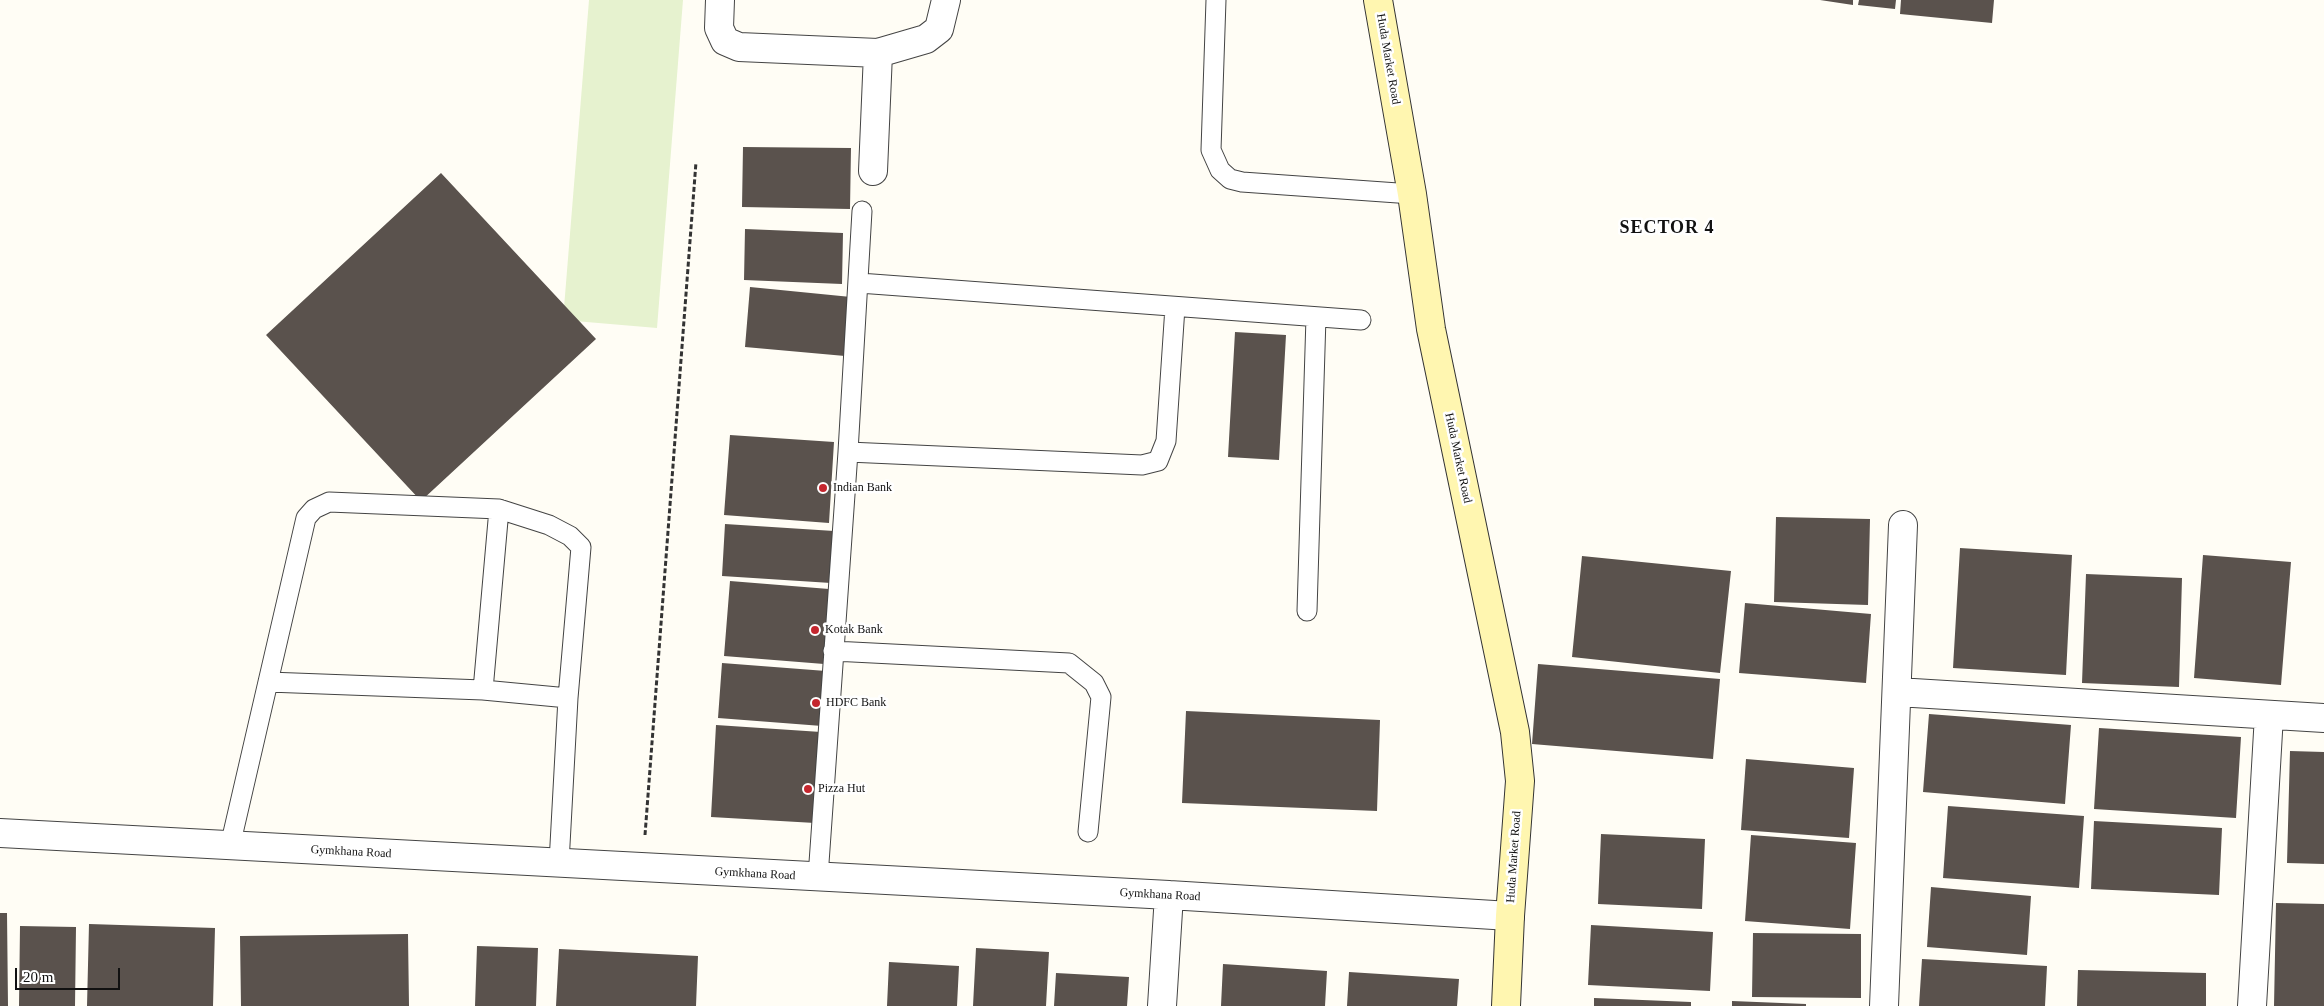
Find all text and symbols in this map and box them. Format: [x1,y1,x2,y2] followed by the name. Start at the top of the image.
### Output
[1373,12,1403,106] street label: Huda Market Road
[1618,217,1716,239] district label: SECTOR 4
[1441,412,1475,504] street label: Huda Market Road
[833,481,892,495] place label: Indian Bank
[817,482,829,494] marker: Indian Bank
[825,623,883,637] place label: Kotak Bank
[809,624,821,636] marker: Kotak Bank
[826,696,886,710] place label: HDFC Bank
[810,697,822,709] marker: HDFC Bank
[818,782,865,796] place label: Pizza Hut
[802,783,814,795] marker: Pizza Hut
[1504,811,1524,903] street label: Huda Market Road
[310,843,392,861] street label: Gymkhana Road
[714,865,796,883] street label: Gymkhana Road
[1119,886,1201,904] street label: Gymkhana Road
[18,958,122,990] scale bar
[23,969,53,985] text: 20 m

